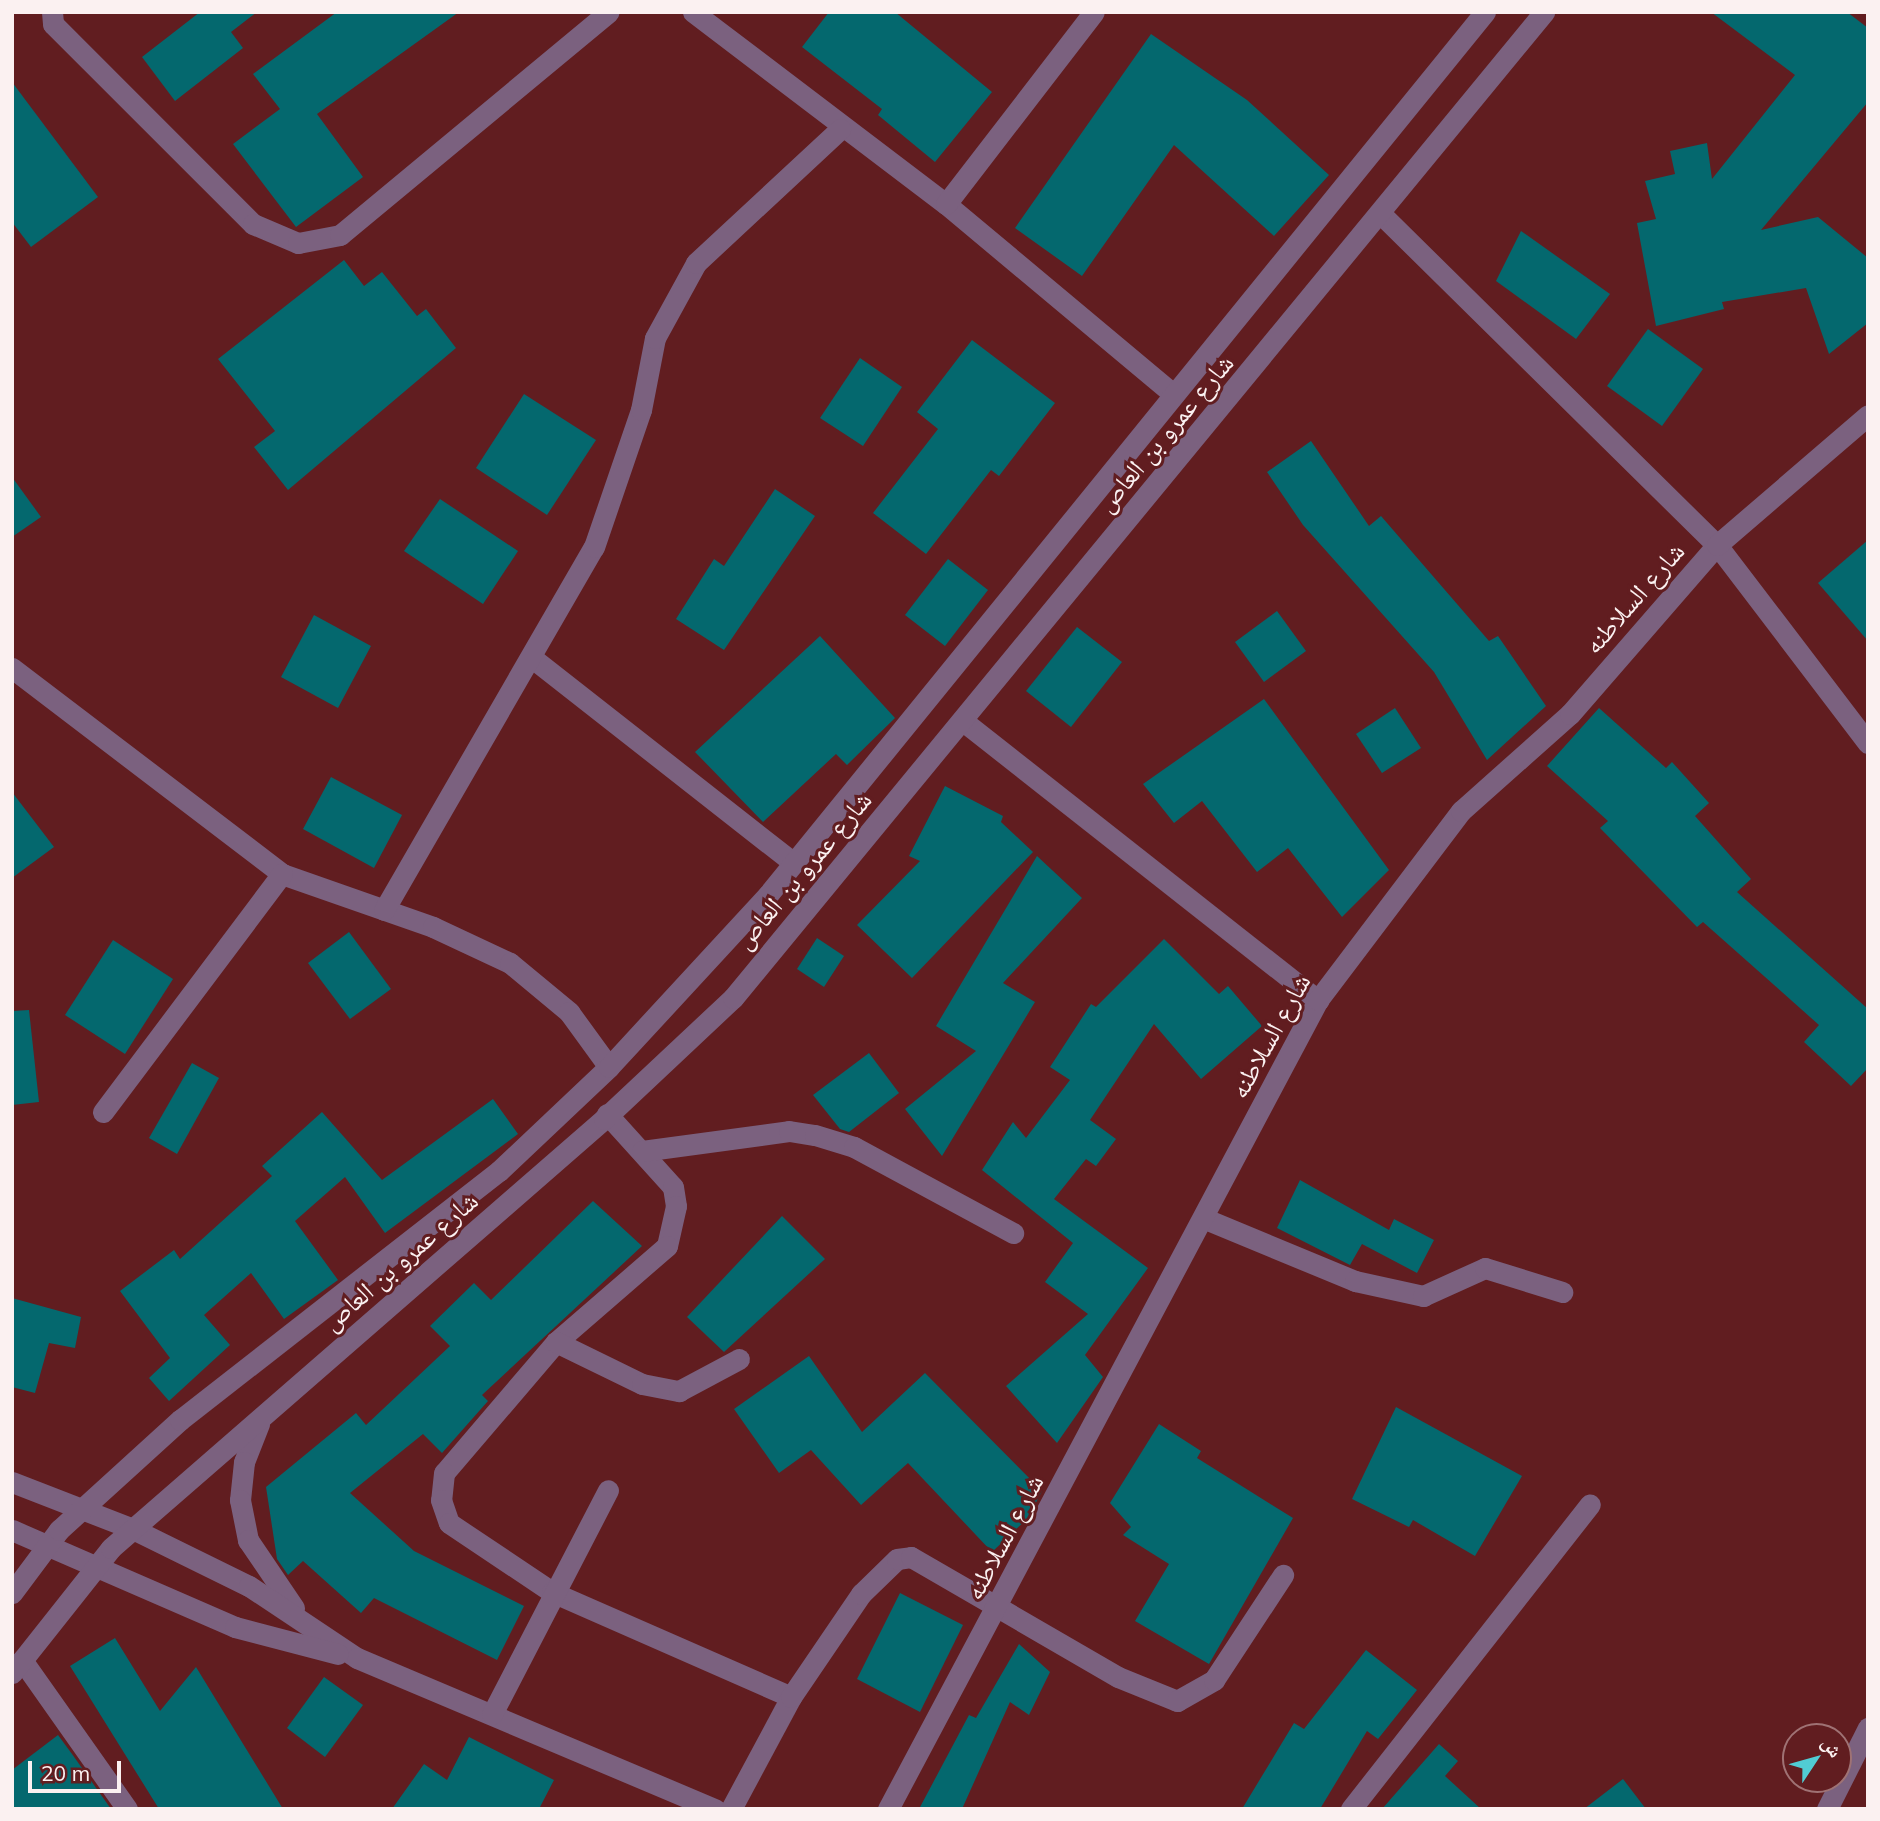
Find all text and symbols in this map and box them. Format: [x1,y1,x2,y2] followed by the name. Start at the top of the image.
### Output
[1090,348,1240,518] street label: شارع عمرو بن العاص
[1577,536,1691,660] street label: شارع السلاطنه
[728,785,878,955] street label: شارع عمرو بن العاص
[1223,968,1317,1104] street label: شارع السلاطنه
[316,1185,484,1337] street label: شارع عمرو بن العاص
[958,1469,1050,1605] street label: شارع السلاطنه
[1782,1723,1852,1793] north arrow
[1817,1732,1848,1762] text: ش
[32,1748,124,1792] scale bar
[41,1760,90,1786] text: 20 m

